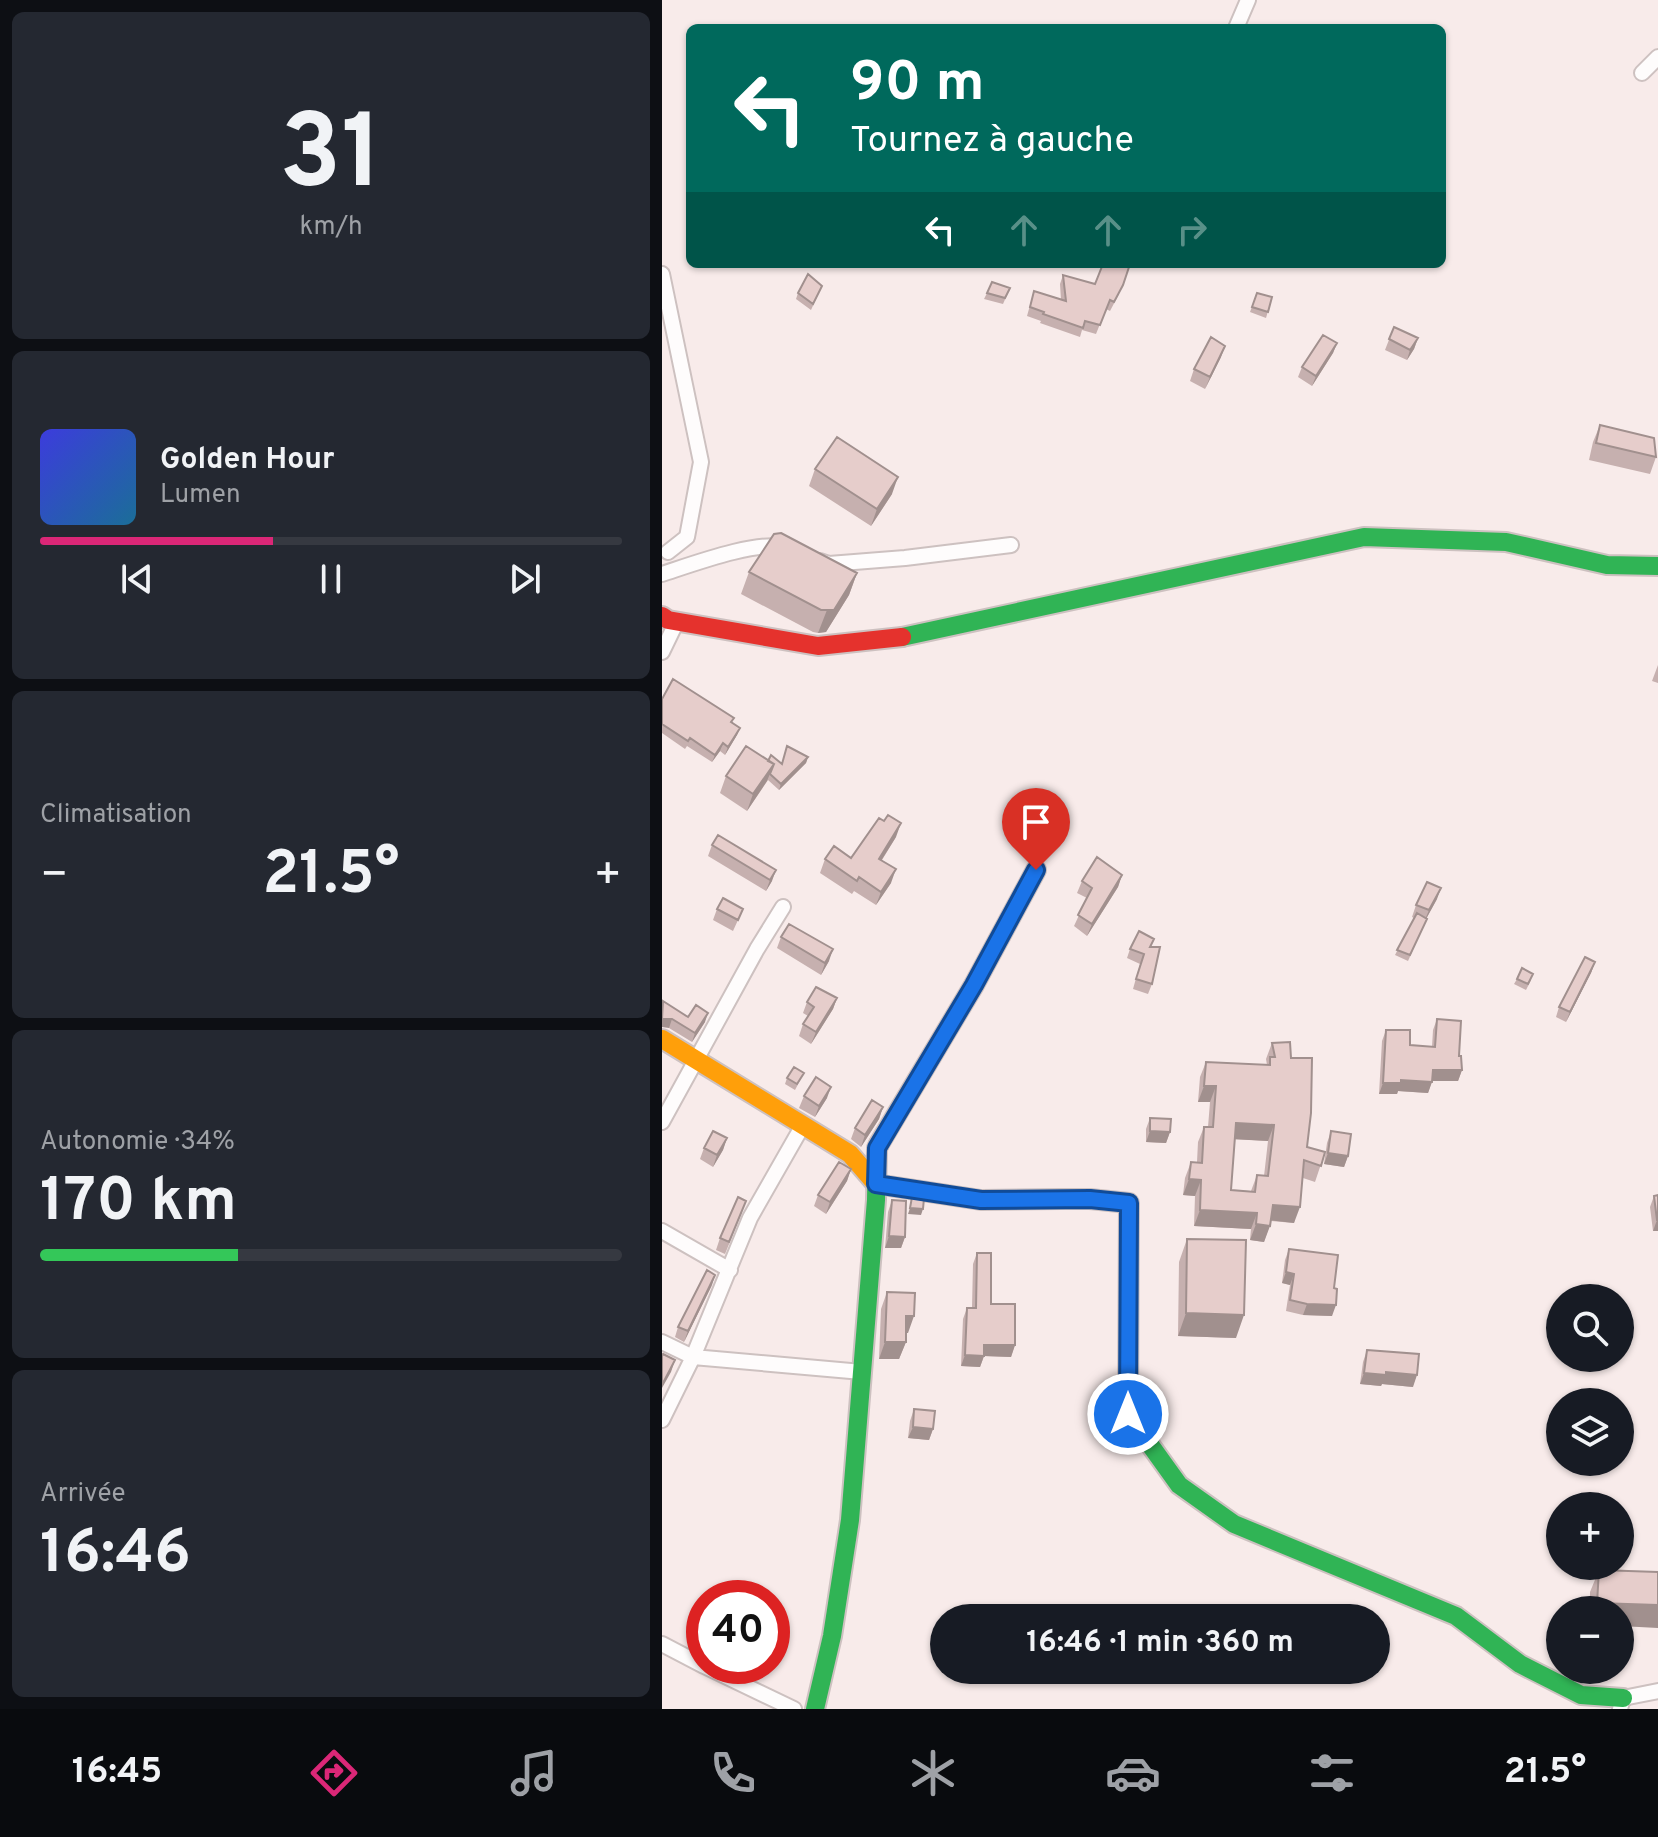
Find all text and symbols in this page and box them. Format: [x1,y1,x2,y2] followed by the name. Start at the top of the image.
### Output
[850,50,985,120] text: 90 m
[718,56,822,160] icon: left
[279,93,383,225] text: 31
[850,119,1134,165] text: Tournez à gauche
[918,208,962,252] icon: left
[1002,208,1046,252] icon: ahead
[1086,208,1130,252] icon: ahead
[1170,208,1214,252] icon: right
[299,211,363,244] text: km/h
[160,442,334,479] text: Golden Hour
[160,479,241,512] text: Lumen
[115,557,159,601] icon: previous
[309,557,353,601] icon: pause
[503,557,547,601] icon: next
[1002,788,1070,870] pin
[40,799,192,832] text: Climatisation
[1014,800,1058,844] icon: arrive
[262,839,400,915] text: 21.5°
[40,849,68,905] text: −
[594,849,622,905] text: +
[40,1126,235,1159] text: Autonomie · 34%
[40,1166,237,1242] text: 170 km
[1546,1284,1634,1684] map controls
[1546,1284,1634,1372] button: search
[1086,1372,1170,1456] position arrow
[1546,1388,1634,1476] button: layers
[40,1478,125,1511] text: Arrivée
[1546,1492,1634,1580] button: +
[40,1518,191,1594] text: 16:46
[686,1580,790,1684] speed limit sign: 40
[1546,1596,1634,1684] button: −
[1026,1625,1294,1662] text: 16:46 · 1 min · 360 m
[306,1745,362,1801] icon: directions
[506,1745,562,1801] icon: music
[705,1745,761,1801] icon: phone
[905,1745,961,1801] icon: climate
[1105,1745,1161,1801] icon: car
[1304,1745,1360,1801] icon: filters
[72,1750,162,1796] text: 16:45
[1504,1750,1586,1796] text: 21.5°

